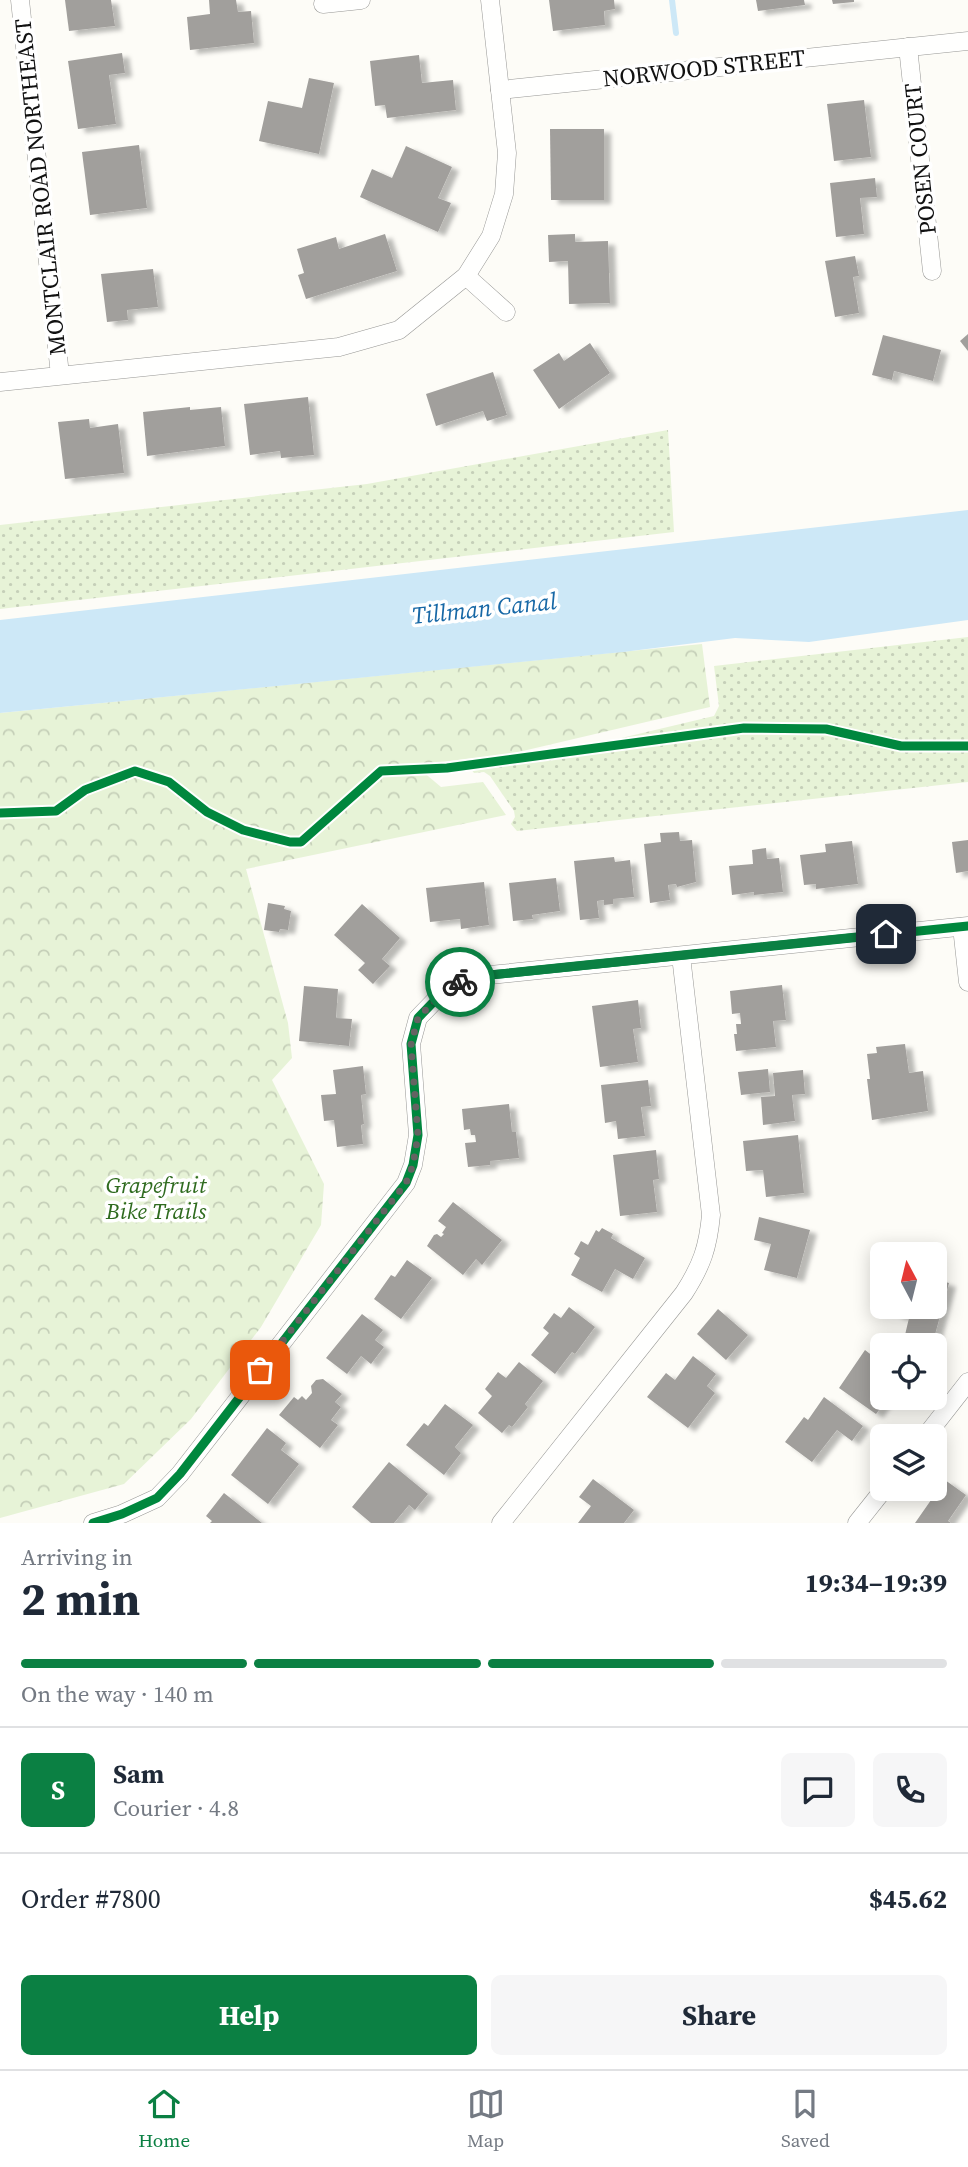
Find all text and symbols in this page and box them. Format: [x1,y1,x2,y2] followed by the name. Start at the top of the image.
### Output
[6,17,74,357] street label: MONTCLAIR ROAD NORTHEAST
[601,41,807,95] street label: NORWOOD STREET
[896,82,944,236] street label: POSEN COURT
[410,584,558,632] water label: Tillman Canal
[856,904,916,964] pin
[867,915,905,953] icon: home
[425,947,495,1017] courier
[441,963,479,1001] icon: bike
[105,1169,208,1227] park label: Grapefruit Bike Trails
[870,1242,947,1320] north arrow
[870,1242,947,1501] map controls
[870,1333,947,1410] button: locate
[230,1340,290,1400] pin
[241,1351,279,1389] icon: bag
[870,1424,947,1501] button: layers
[21,1541,133,1573] text: Arriving in
[805,1565,947,1601] text: 19:34–19:39
[21,1567,140,1630] text: 2 min
[21,1678,214,1710] text: On the way · 140 m
[781,1753,855,1827] button: chat
[873,1753,947,1827] button: phone
[113,1756,164,1792] text: Sam
[51,1772,65,1808] text: S
[113,1792,239,1824] text: Courier · 4.8
[21,1881,161,1917] text: Order #7800
[869,1881,947,1917] text: $45.62
[21,1975,477,2055] button: Help
[491,1975,947,2055] button: Share
[138,2085,190,2153] tab: Home
[467,2085,505,2153] tab: Map
[781,2085,830,2153] tab: Saved

